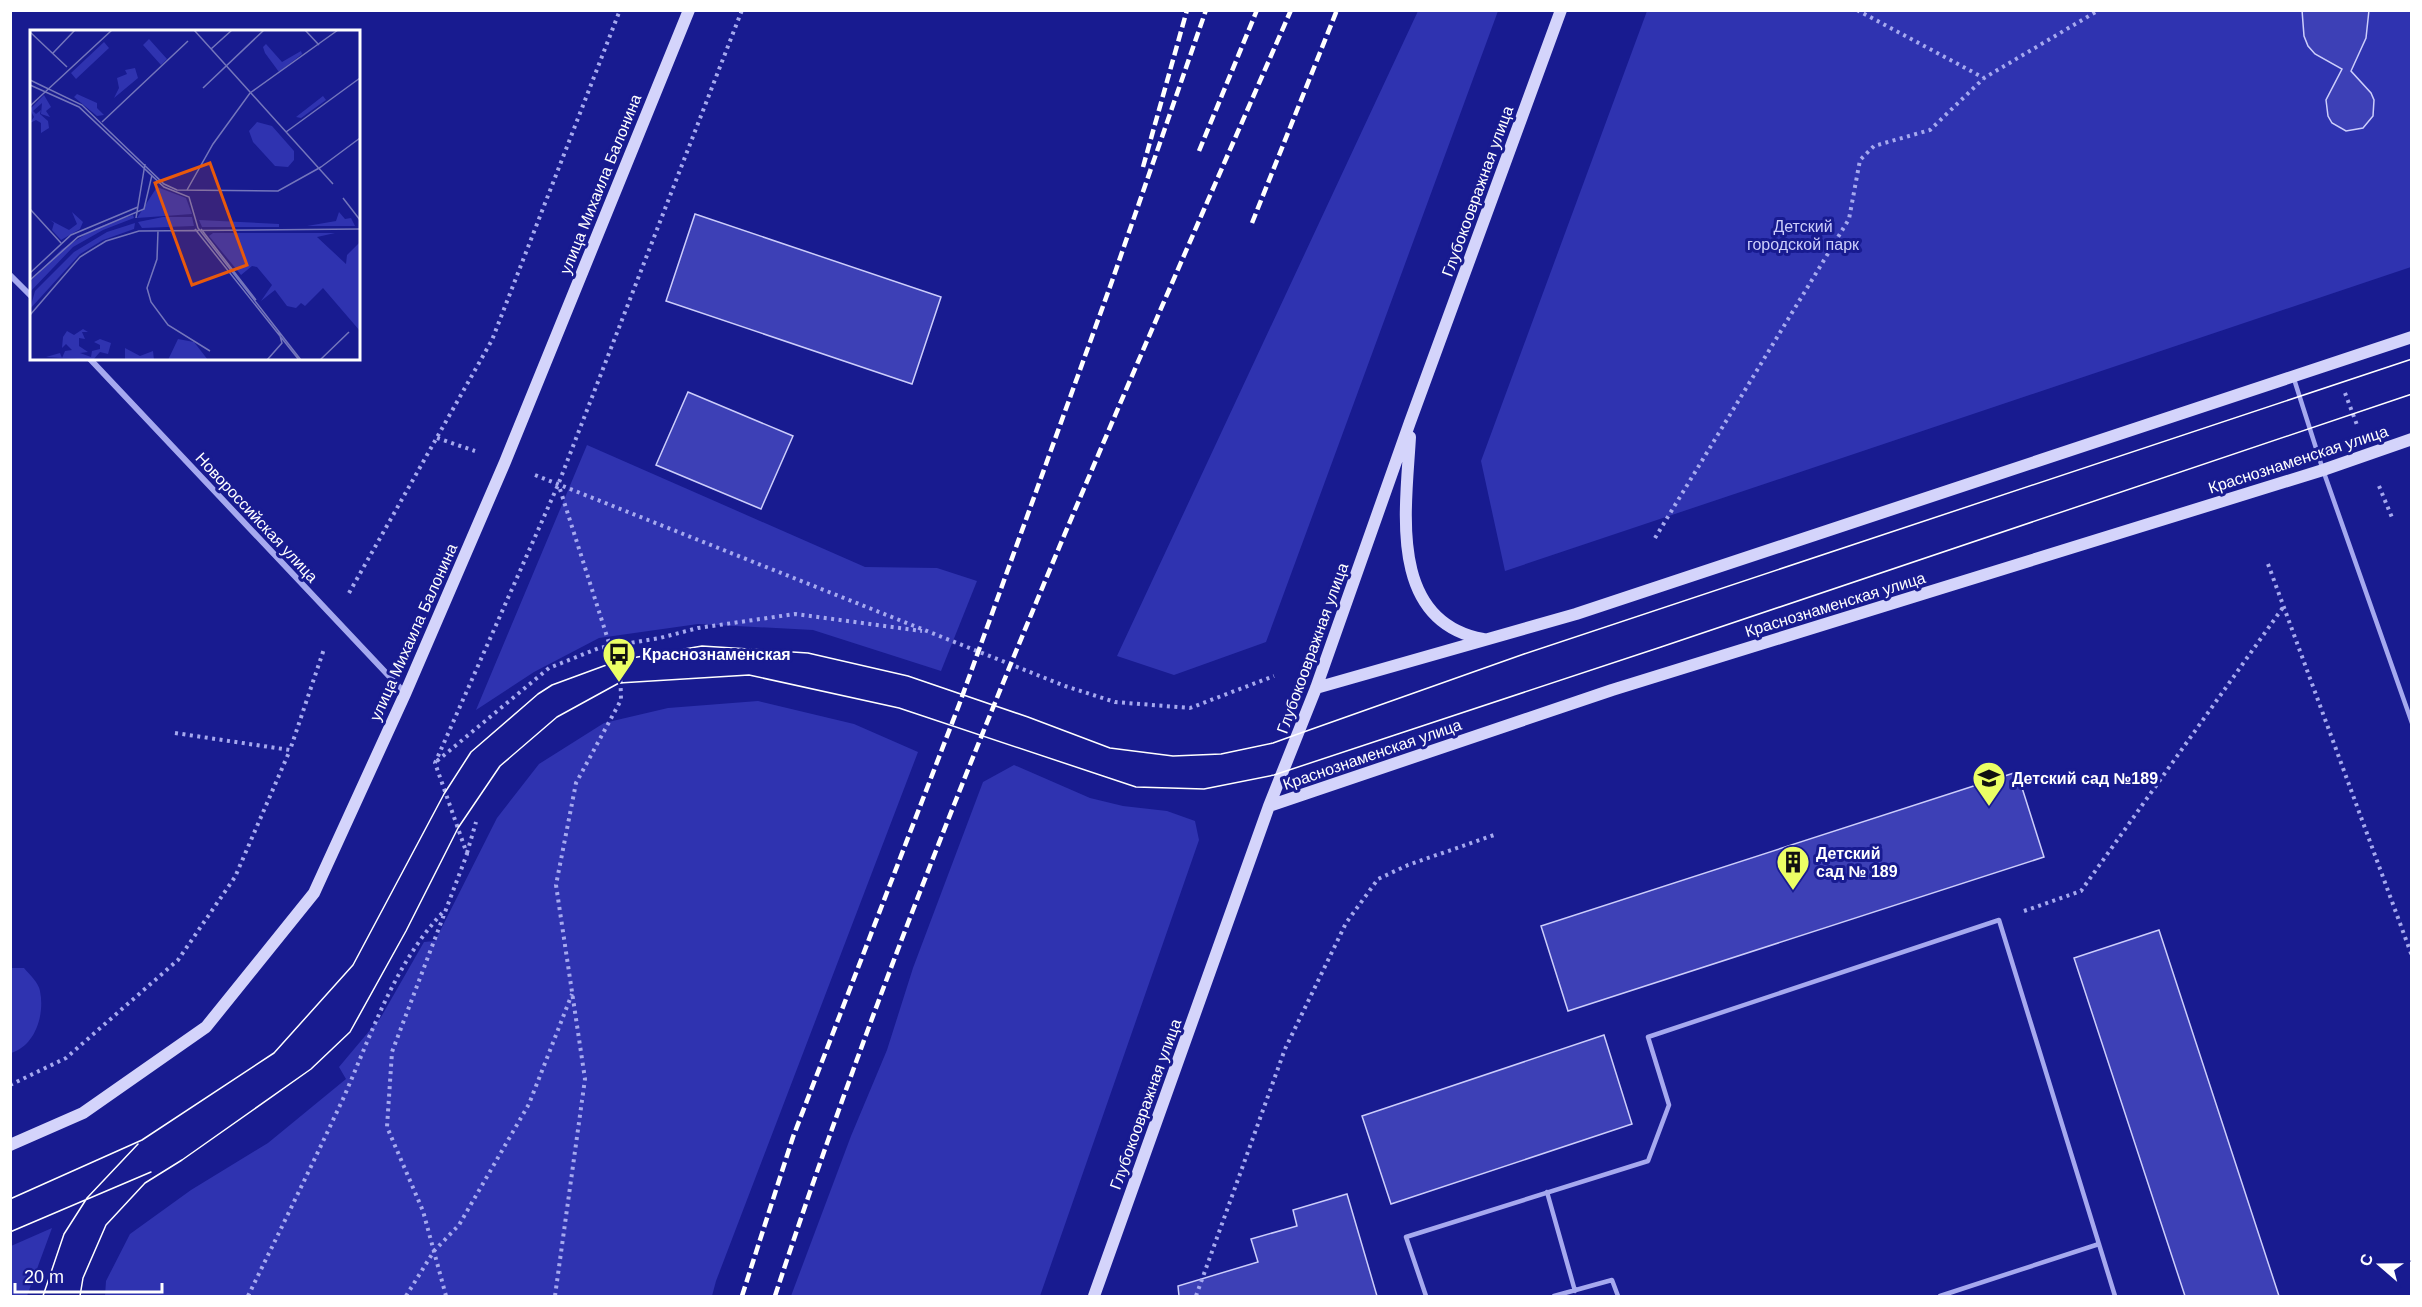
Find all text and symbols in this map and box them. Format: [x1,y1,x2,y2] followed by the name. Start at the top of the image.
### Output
[30,30,360,360] inset map
[557,92,644,277] street label: улица Михаила Балонина
[1439,104,1516,279] street label: Глубокоовражная улица
[1747,218,1860,253] park label: Детский городской парк
[2206,422,2390,497] street label: Краснознаменская улица
[192,449,321,586] street label: Новороссийская улица
[367,541,460,724] street label: улица Михаила Балонина
[1274,561,1351,736] street label: Глубокоовражная улица
[1743,569,1928,640] street label: Краснознаменская улица
[601,636,637,683] bus stop icon: Краснознаменская
[642,646,791,663] place label: Краснознаменская
[1281,716,1464,793] street label: Краснознаменская улица
[1971,760,2007,807] school or university icon: Детский сад №189
[2012,770,2158,787] place label: Детский сад №189
[1775,844,1811,891] building icon: Детский сад № 189
[1816,845,1898,880] place label: Детский сад № 189
[1107,1017,1184,1192] street label: Глубокоовражная улица
[2350,1235,2410,1295] north arrow
[2356,1251,2376,1268] text: С
[15,1256,162,1294] scale bar
[24,1267,64,1287] text: 20 m

